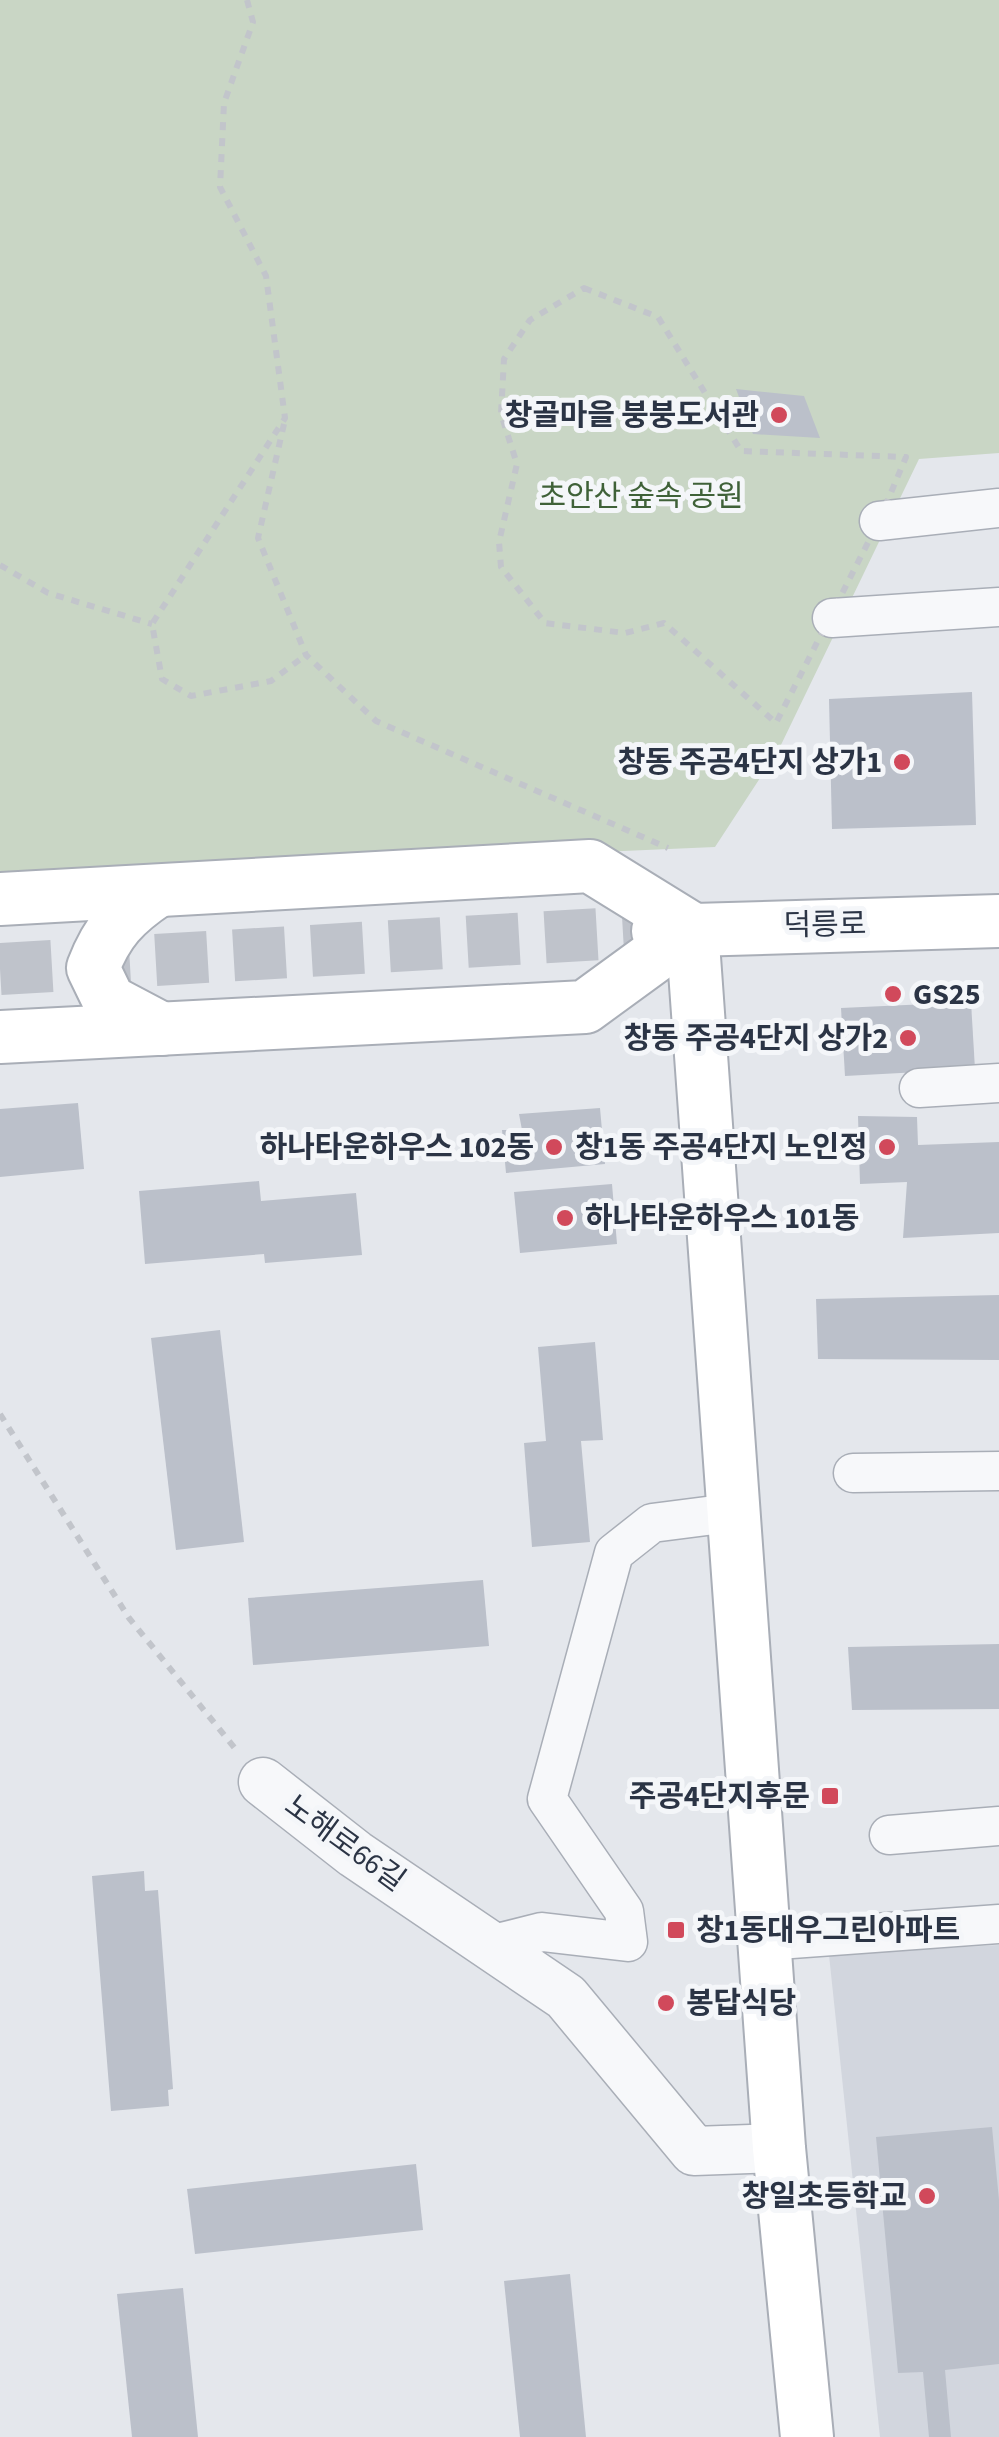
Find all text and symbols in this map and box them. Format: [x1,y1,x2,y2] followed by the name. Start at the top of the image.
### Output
[505,394,759,437] place label: 창골마을 붕붕도서관
[768,404,790,426] marker: 창골마을 붕붕도서관
[538,475,744,518] park label: 초안산 숲속 공원
[618,741,882,784] place label: 창동 주공4단지 상가1
[891,751,913,773] marker: 창동 주공4단지 상가1
[783,903,867,947] street label: 덕릉로
[913,973,981,1016] place label: GS25
[882,983,904,1005] marker: GS25
[624,1017,888,1060] place label: 창동 주공4단지 상가2
[897,1027,919,1049] marker: 창동 주공4단지 상가2
[260,1126,534,1169] place label: 하나타운하우스 102동
[575,1126,867,1169] place label: 창1동 주공4단지 노인정
[543,1136,565,1158] marker: 하나타운하우스 102동
[876,1136,898,1158] marker: 창1동 주공4단지 노인정
[585,1197,859,1240] place label: 하나타운하우스 101동
[554,1207,576,1229] marker: 하나타운하우스 101동
[629,1775,810,1818] place label: 주공4단지후문
[276,1784,414,1902] street label: 노해로66길
[819,1785,841,1807] marker: 주공4단지후문
[696,1909,960,1952] place label: 창1동대우그린아파트
[665,1919,687,1941] marker: 창1동대우그린아파트
[686,1982,796,2025] place label: 봉답식당
[655,1992,677,2014] marker: 봉답식당
[741,2175,907,2218] place label: 창일초등학교
[916,2185,938,2207] marker: 창일초등학교

